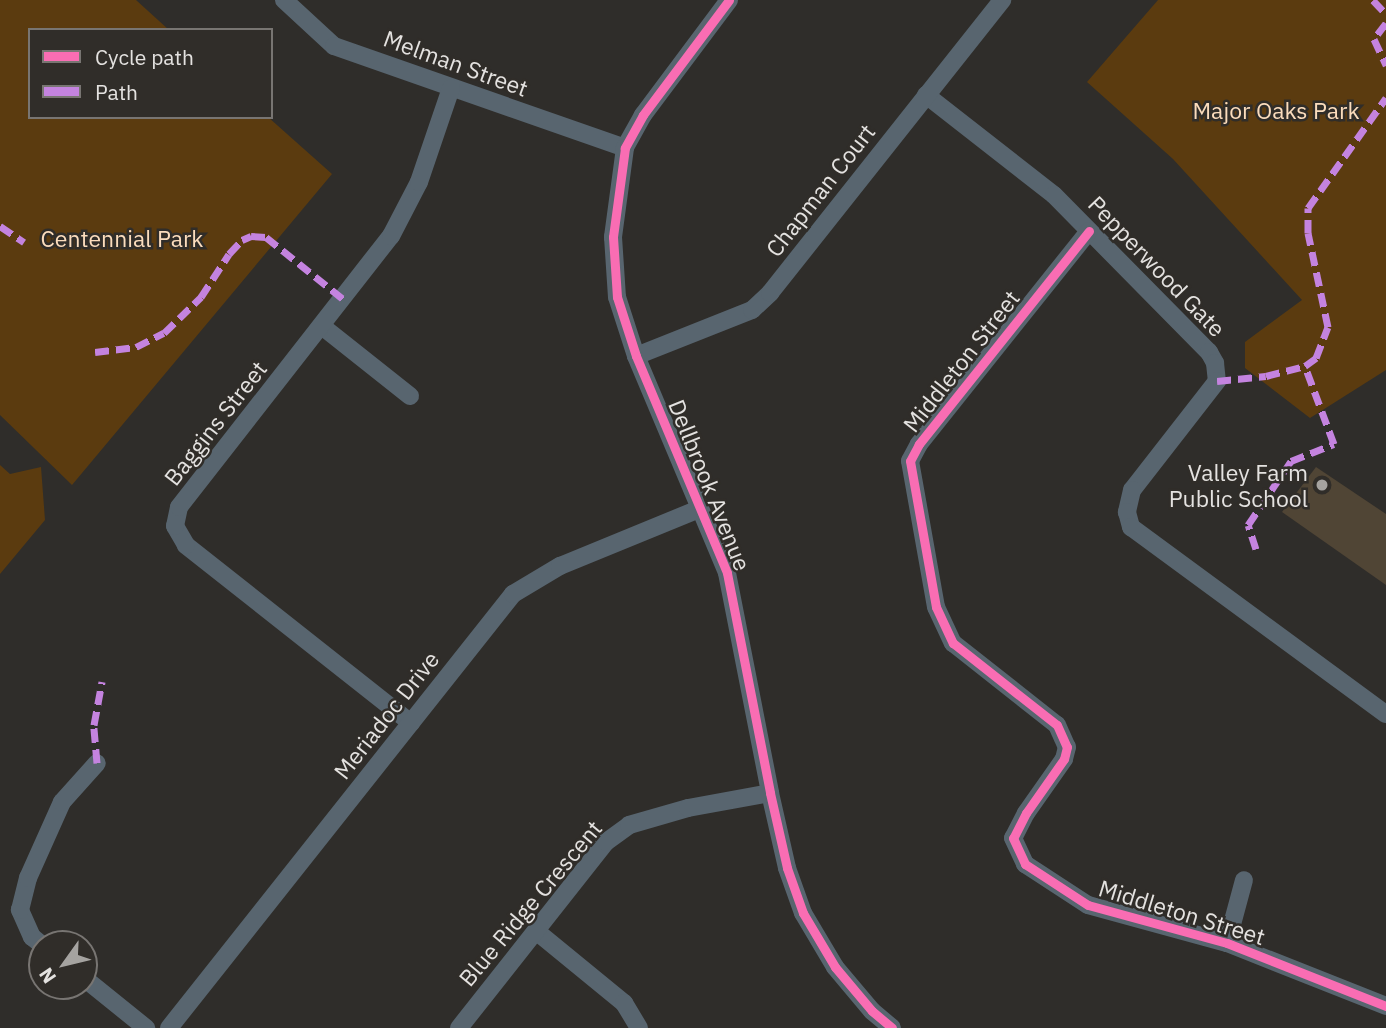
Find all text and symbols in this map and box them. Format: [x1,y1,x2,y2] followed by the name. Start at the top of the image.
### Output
[380,24,532,102] street label: Melman Street
[28,28,273,119] legend
[95,43,194,71] text: Cycle path
[95,78,138,106] text: Path
[1192,96,1360,124] park label: Major Oaks Park
[760,118,880,262] street label: Chapman Court
[1083,190,1231,342] street label: Pepperwood Gate
[41,224,203,252] park label: Centennial Park
[897,285,1025,437] street label: Middleton Street
[158,355,272,491] street label: Baggins Street
[663,395,757,575] street label: Dellbrook Avenue
[1169,458,1308,512] place label: Valley Farm Public School
[1314,477,1330,493] marker: Valley Farm Public School
[328,646,444,784] street label: Meriadoc Drive
[453,815,607,991] street label: Blue Ridge Crescent
[1096,874,1268,950] street label: Middleton Street
[28,930,98,1000] north arrow
[33,963,61,988] text: N

